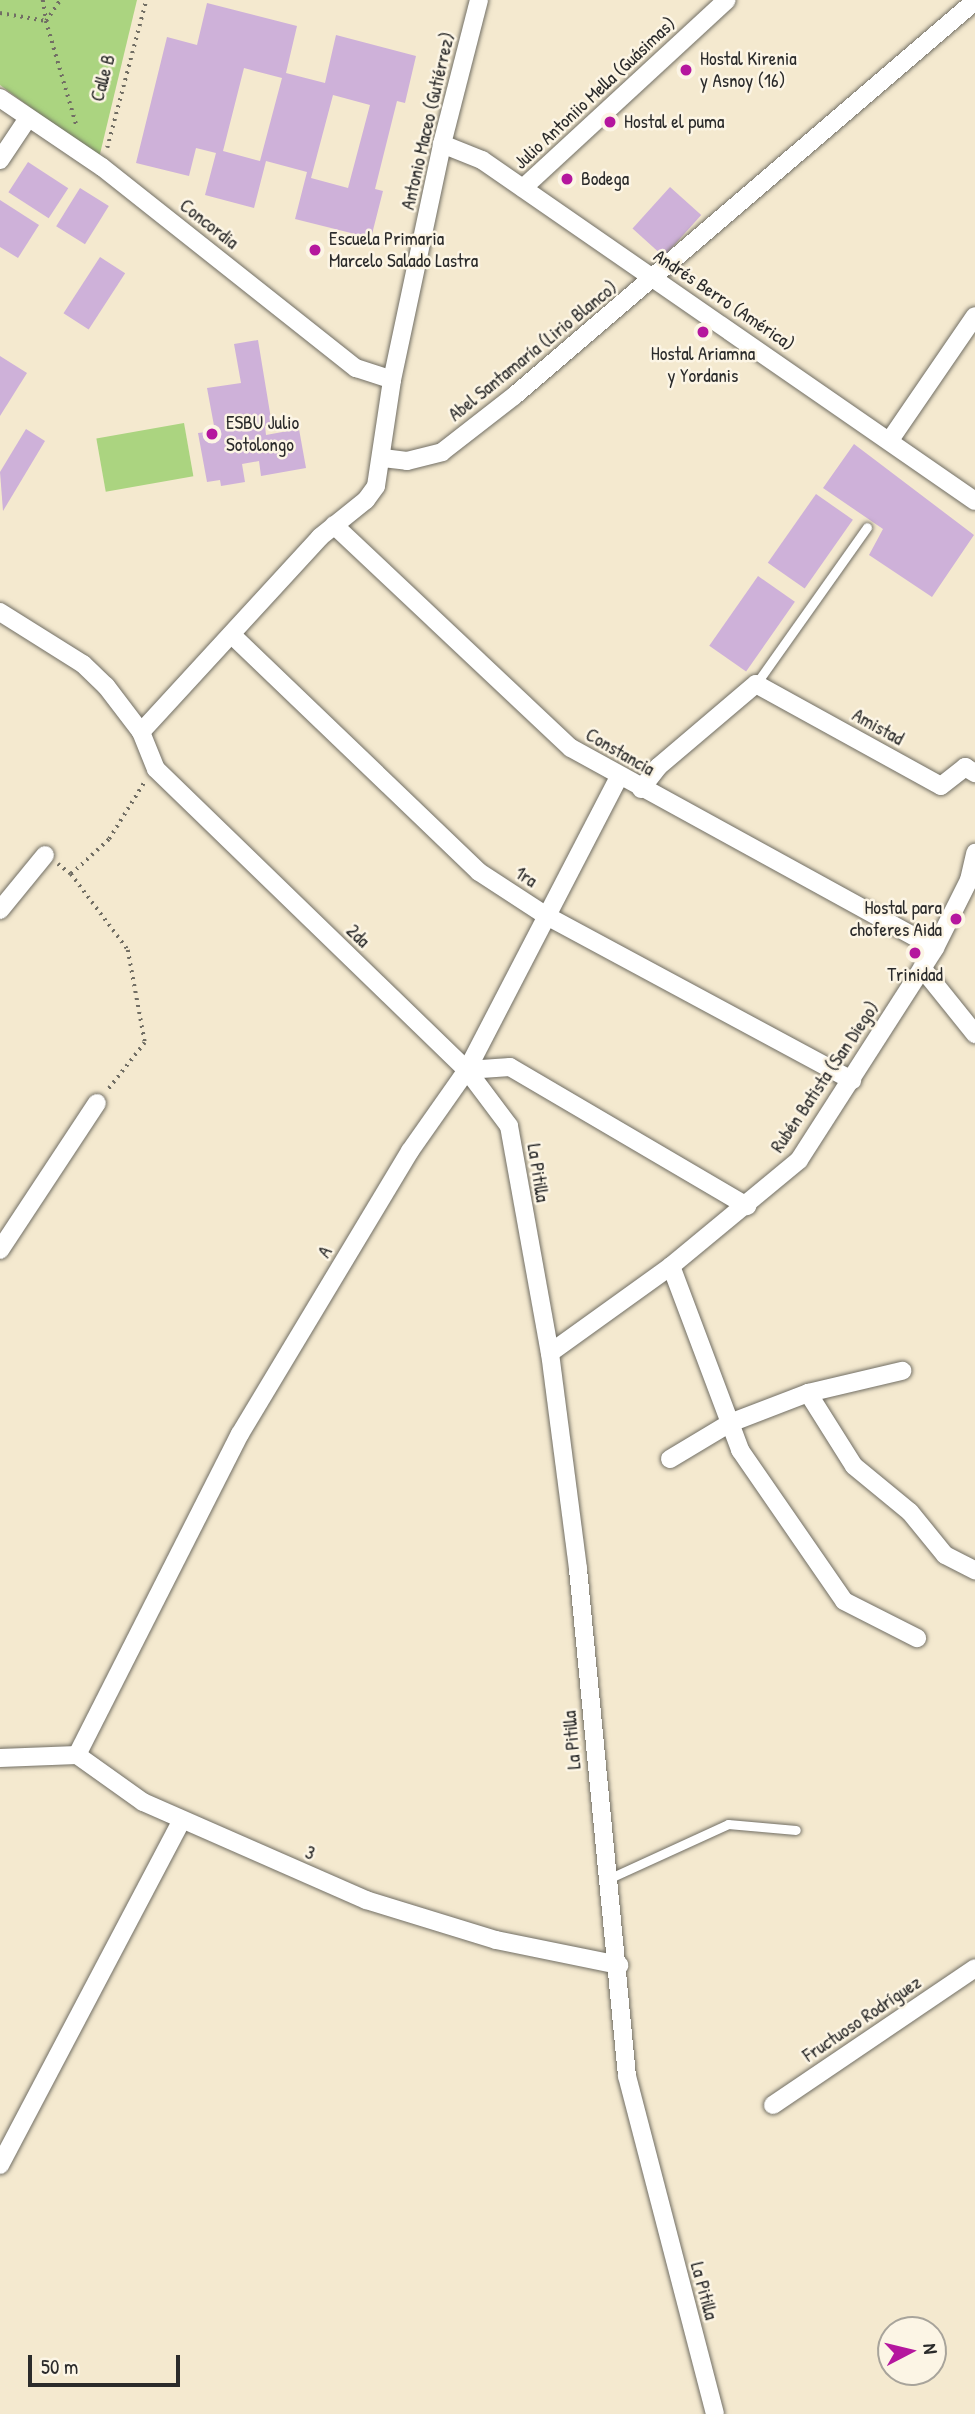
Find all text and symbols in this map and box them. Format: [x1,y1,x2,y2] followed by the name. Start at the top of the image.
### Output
[509,12,681,174] street label: Julio Antoniio Mella (Guásimas)
[397,30,459,212] street label: Antonio Maceo (Gutiérrez)
[700,48,797,92] place label: Hostal Kirenia y Asnoy (16)
[86,52,120,104] street label: Calle B
[678,62,694,78] marker: Hostal Kirenia y Asnoy (16)
[624,111,724,133] place label: Hostal el puma
[602,114,618,130] marker: Hostal el puma
[581,168,629,190] place label: Bodega
[559,171,575,187] marker: Bodega
[175,194,243,254] street label: Concordia
[329,228,478,272] place label: Escuela Primaria Marcelo Salado Lastra
[307,242,323,258] marker: Escuela Primaria Marcelo Salado Lastra
[649,244,799,356] street label: Andrés Berro (América)
[444,276,622,426] street label: Abel Santamaría (Lirio Blanco)
[695,324,711,340] marker: Hostal Ariamna y Yordanis
[651,343,755,387] place label: Hostal Ariamna y Yordanis
[226,412,299,456] place label: ESBU Julio Sotolongo
[204,426,220,442] marker: ESBU Julio Sotolongo
[848,704,908,750] street label: Amistad
[582,723,658,781] street label: Constancia
[511,862,541,892] street label: 1ra
[850,897,942,941] place label: Hostal para choferes Aida
[948,911,964,927] marker: Hostal para choferes Aida
[342,920,374,952] street label: 2da
[907,945,923,961] marker: Trinidad
[887,964,943,986] place label: Trinidad
[766,997,884,1157] street label: Rubén Batista (San Diego)
[522,1142,554,1204] street label: La Pitilla
[313,1242,337,1262] street label: A
[558,1710,586,1770] street label: La Pitilla
[302,1841,318,1865] street label: 3
[799,1971,925,2067] street label: Fructuoso Rodríguez
[685,2260,723,2322] street label: La Pitilla
[877,2316,947,2386] north arrow
[32,2340,184,2384] scale bar
[917,2342,944,2355] text: N
[41,2352,78,2381] text: 50 m

